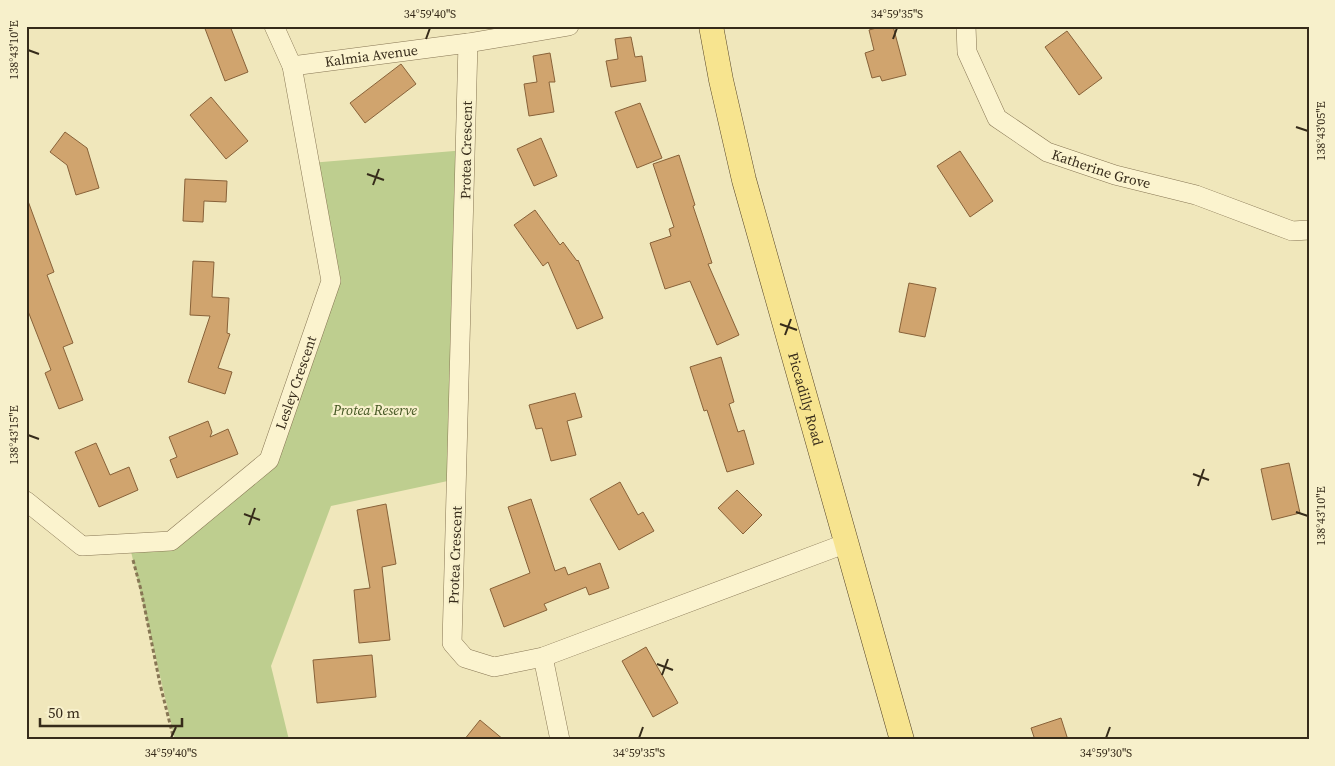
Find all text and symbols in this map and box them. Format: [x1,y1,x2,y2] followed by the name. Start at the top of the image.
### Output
[404,6,456,22] text: 34°59'40"S
[871,6,923,22] text: 34°59'35"S
[6,20,22,80] text: 138°43'10"E
[324,40,419,72] street label: Kalmia Avenue
[455,100,477,199] street label: Protea Crescent
[1313,101,1329,161] text: 138°43'05"E
[1049,144,1153,193] street label: Katherine Grove
[270,333,321,432] street label: Lesley Crescent
[783,350,828,448] street label: Piccadilly Road
[332,400,417,420] park label: Protea Reserve
[6,405,22,465] text: 138°43'15"E
[1313,486,1329,546] text: 138°43'10"E
[443,505,467,604] street label: Protea Crescent
[40,696,182,728] scale bar
[48,702,80,723] text: 50 m
[145,745,197,761] text: 34°59'40"S
[613,745,665,761] text: 34°59'35"S
[1080,745,1132,761] text: 34°59'30"S

